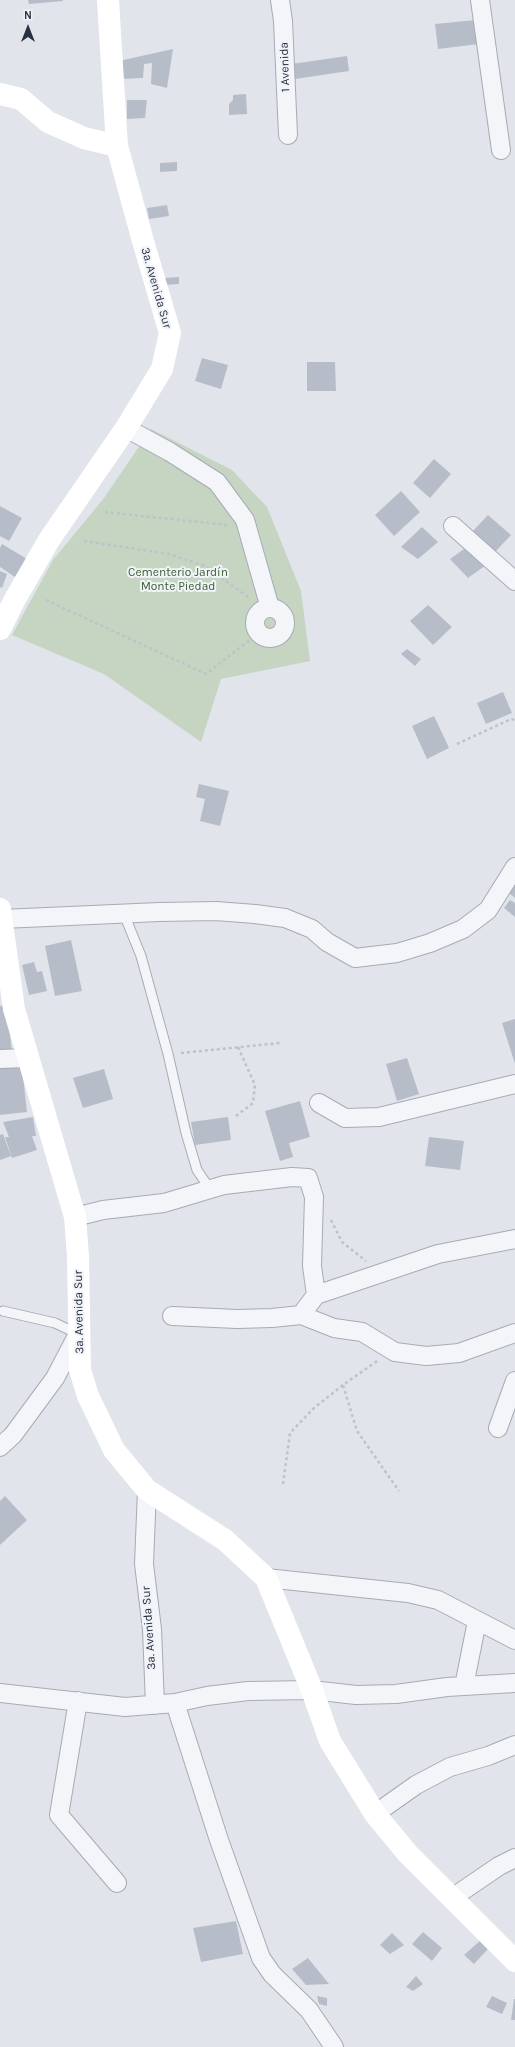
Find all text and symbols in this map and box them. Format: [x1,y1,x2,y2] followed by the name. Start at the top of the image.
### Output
[8,8,48,48] north arrow
[24,9,32,22] text: N
[277,42,293,92] street label: 1 Avenida
[138,246,174,330] street label: 3a. Avenida Sur
[128,566,228,594] park label: Cementerio Jardín Monte Piedad
[71,1270,87,1354] street label: 3a. Avenida Sur
[139,1586,159,1670] street label: 3a. Avenida Sur

